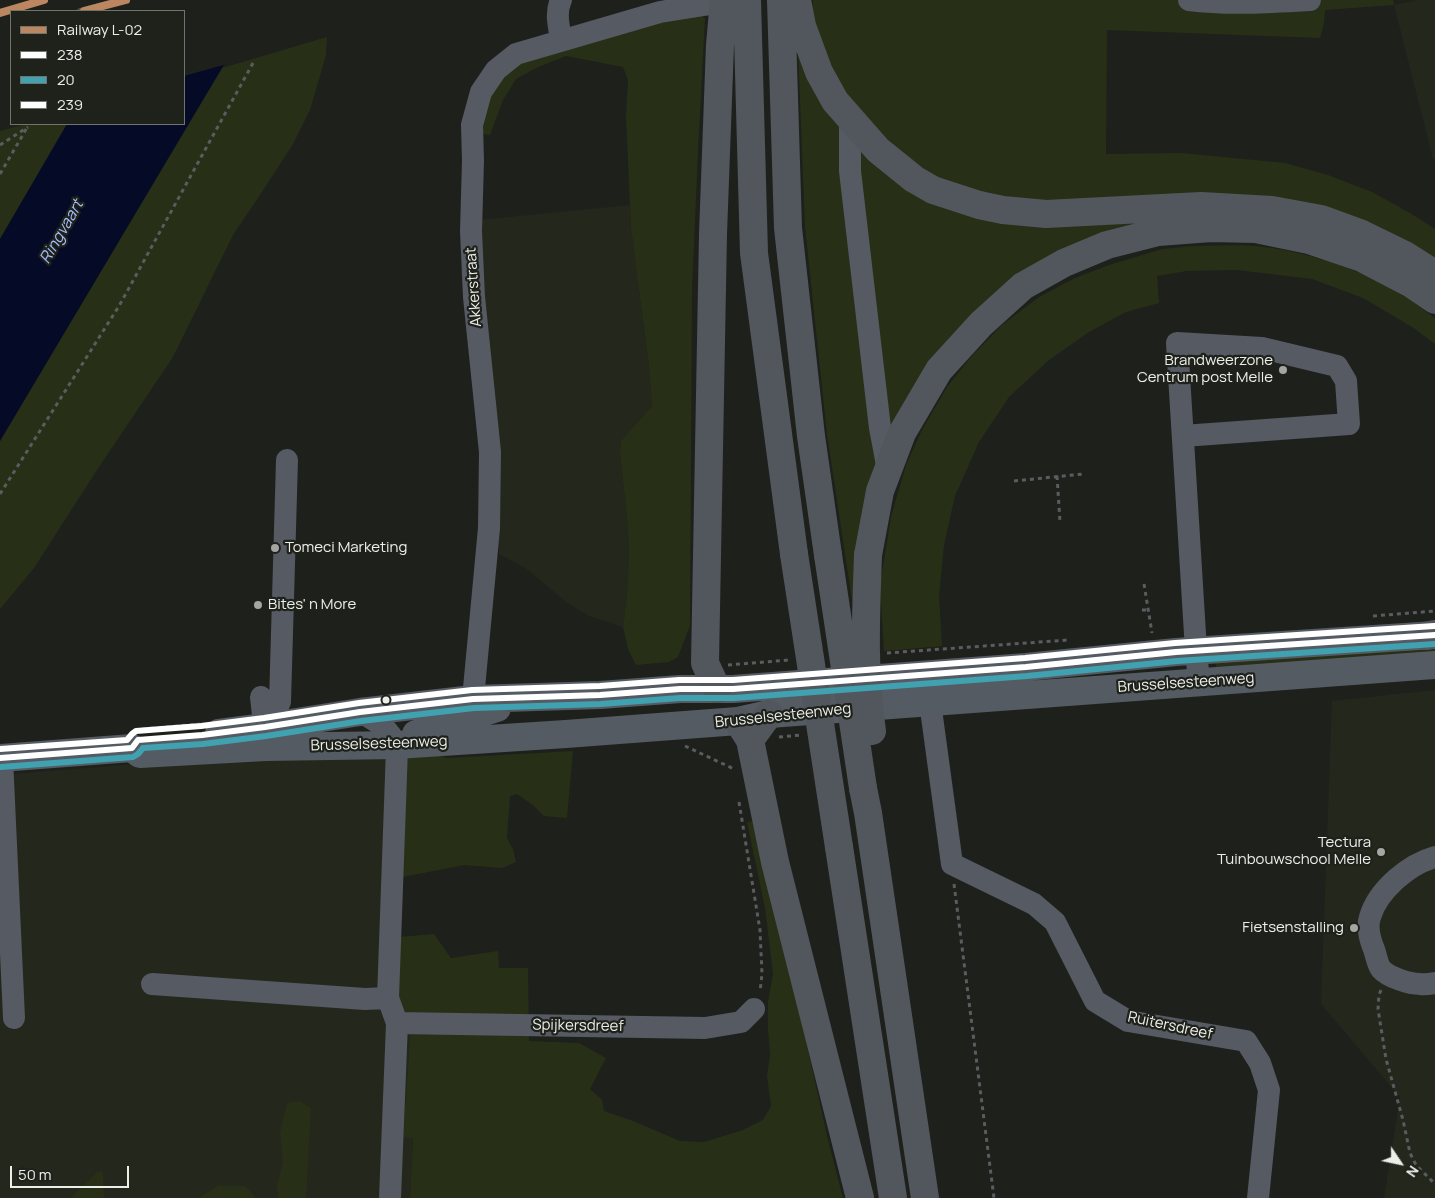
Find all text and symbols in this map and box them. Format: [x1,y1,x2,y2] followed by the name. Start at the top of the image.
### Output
[10,10,185,125] legend
[57,19,142,40] text: Railway L-02
[57,44,83,65] text: 238
[57,69,75,90] text: 20
[57,94,83,115] text: 239
[36,197,88,267] water label: Ringvaart
[462,247,486,327] street label: Akkerstraat
[1137,352,1273,387] place label: Brandweerzone Centrum post Melle
[1277,364,1289,376] marker: Brandweerzone Centrum post Melle
[285,539,407,557] place label: Tomeci Marketing
[269,542,281,554] marker: Tomeci Marketing
[268,596,356,614] place label: Bites' n More
[252,599,264,611] marker: Bites' n More
[1117,669,1255,697] street label: Brusselsesteenweg
[381,695,391,705] unlabelled marker
[714,700,852,732] street label: Brusselsesteenweg
[310,733,448,755] street label: Brusselsesteenweg
[1217,834,1371,869] place label: Tectura Tuinbouwschool Melle
[1375,846,1387,858] marker: Tectura Tuinbouwschool Melle
[1242,919,1344,937] place label: Fietsenstalling
[1348,922,1360,934] marker: Fietsenstalling
[1126,1008,1214,1044] street label: Ruitersdreef
[532,1016,624,1036] street label: Spijkersdreef
[1375,1138,1425,1188] north arrow
[12,1156,131,1188] scale bar
[1402,1162,1424,1181] text: N
[18,1164,52,1185] text: 50 m

